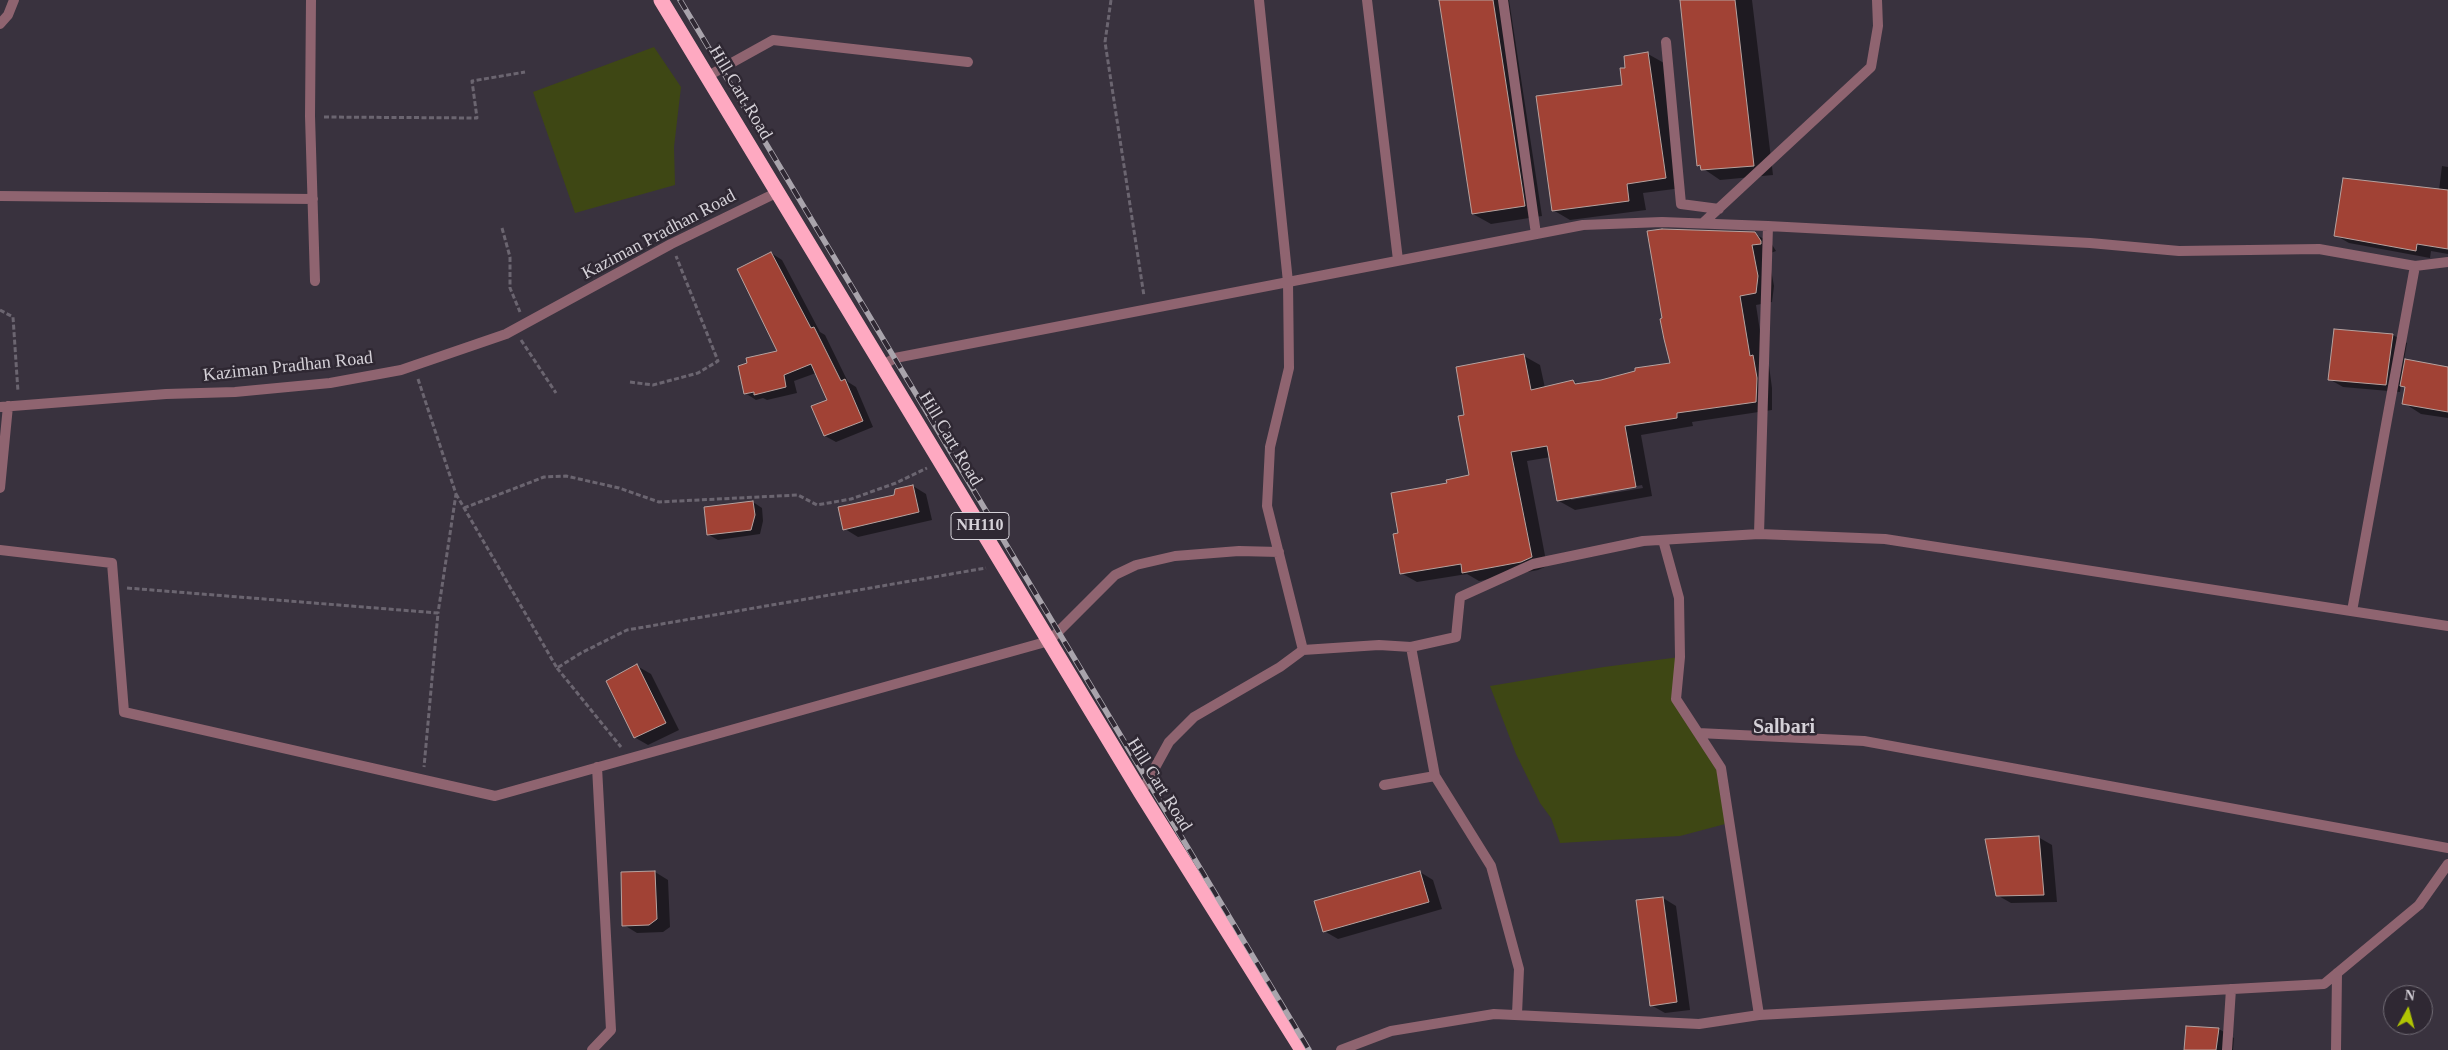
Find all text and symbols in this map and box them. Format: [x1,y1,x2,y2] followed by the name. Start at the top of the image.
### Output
[703,42,777,144] street label: Hill Cart Road
[578,185,740,285] street label: Kaziman Pradhan Road
[202,347,374,387] street label: Kaziman Pradhan Road
[913,388,987,490] street label: Hill Cart Road
[951,512,1009,540] road number: NH110
[1753,716,1815,740] district label: Salbari
[1122,734,1196,836] street label: Hill Cart Road
[2383,985,2433,1035] north arrow
[2404,988,2416,1004] text: N

